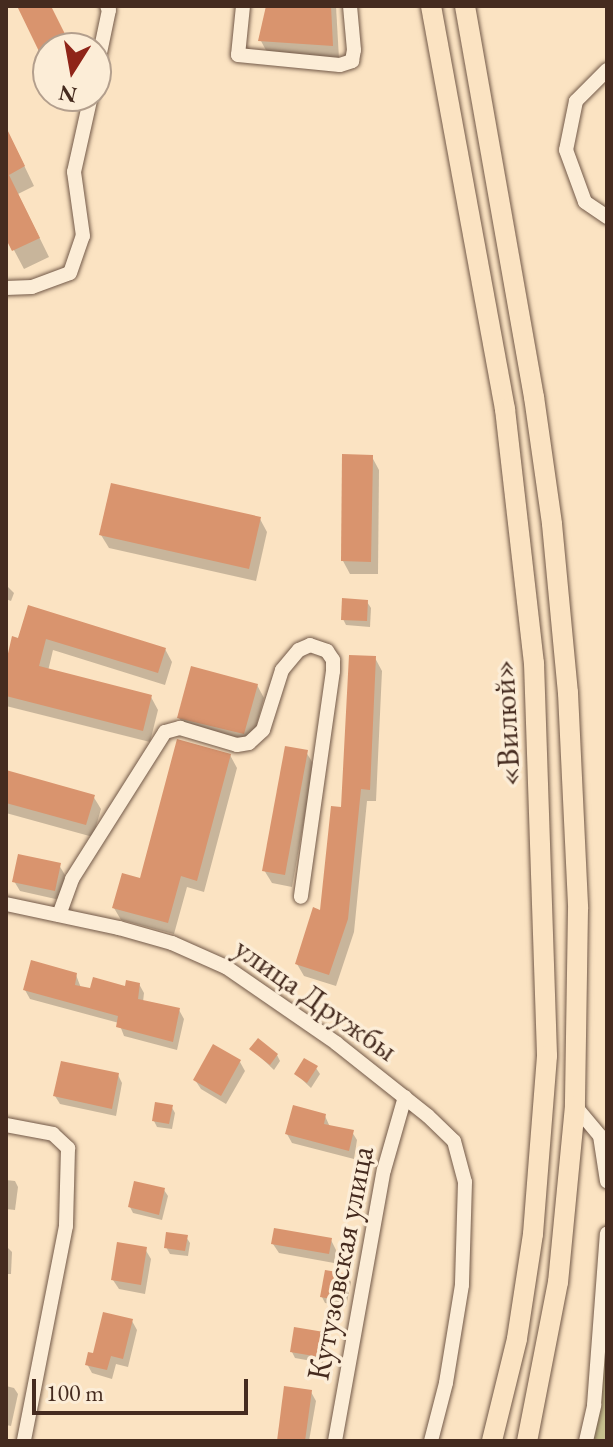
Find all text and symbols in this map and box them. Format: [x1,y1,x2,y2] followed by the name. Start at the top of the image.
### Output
[32,32,112,112] north arrow
[56,78,79,110] text: N
[483,659,529,787] street label: «Вилюй»
[227,929,405,1069] street label: улица Дружбы
[298,1143,382,1383] street label: Кутузовская улица
[36,1363,252,1413] scale bar
[46,1377,104,1408] text: 100 m

